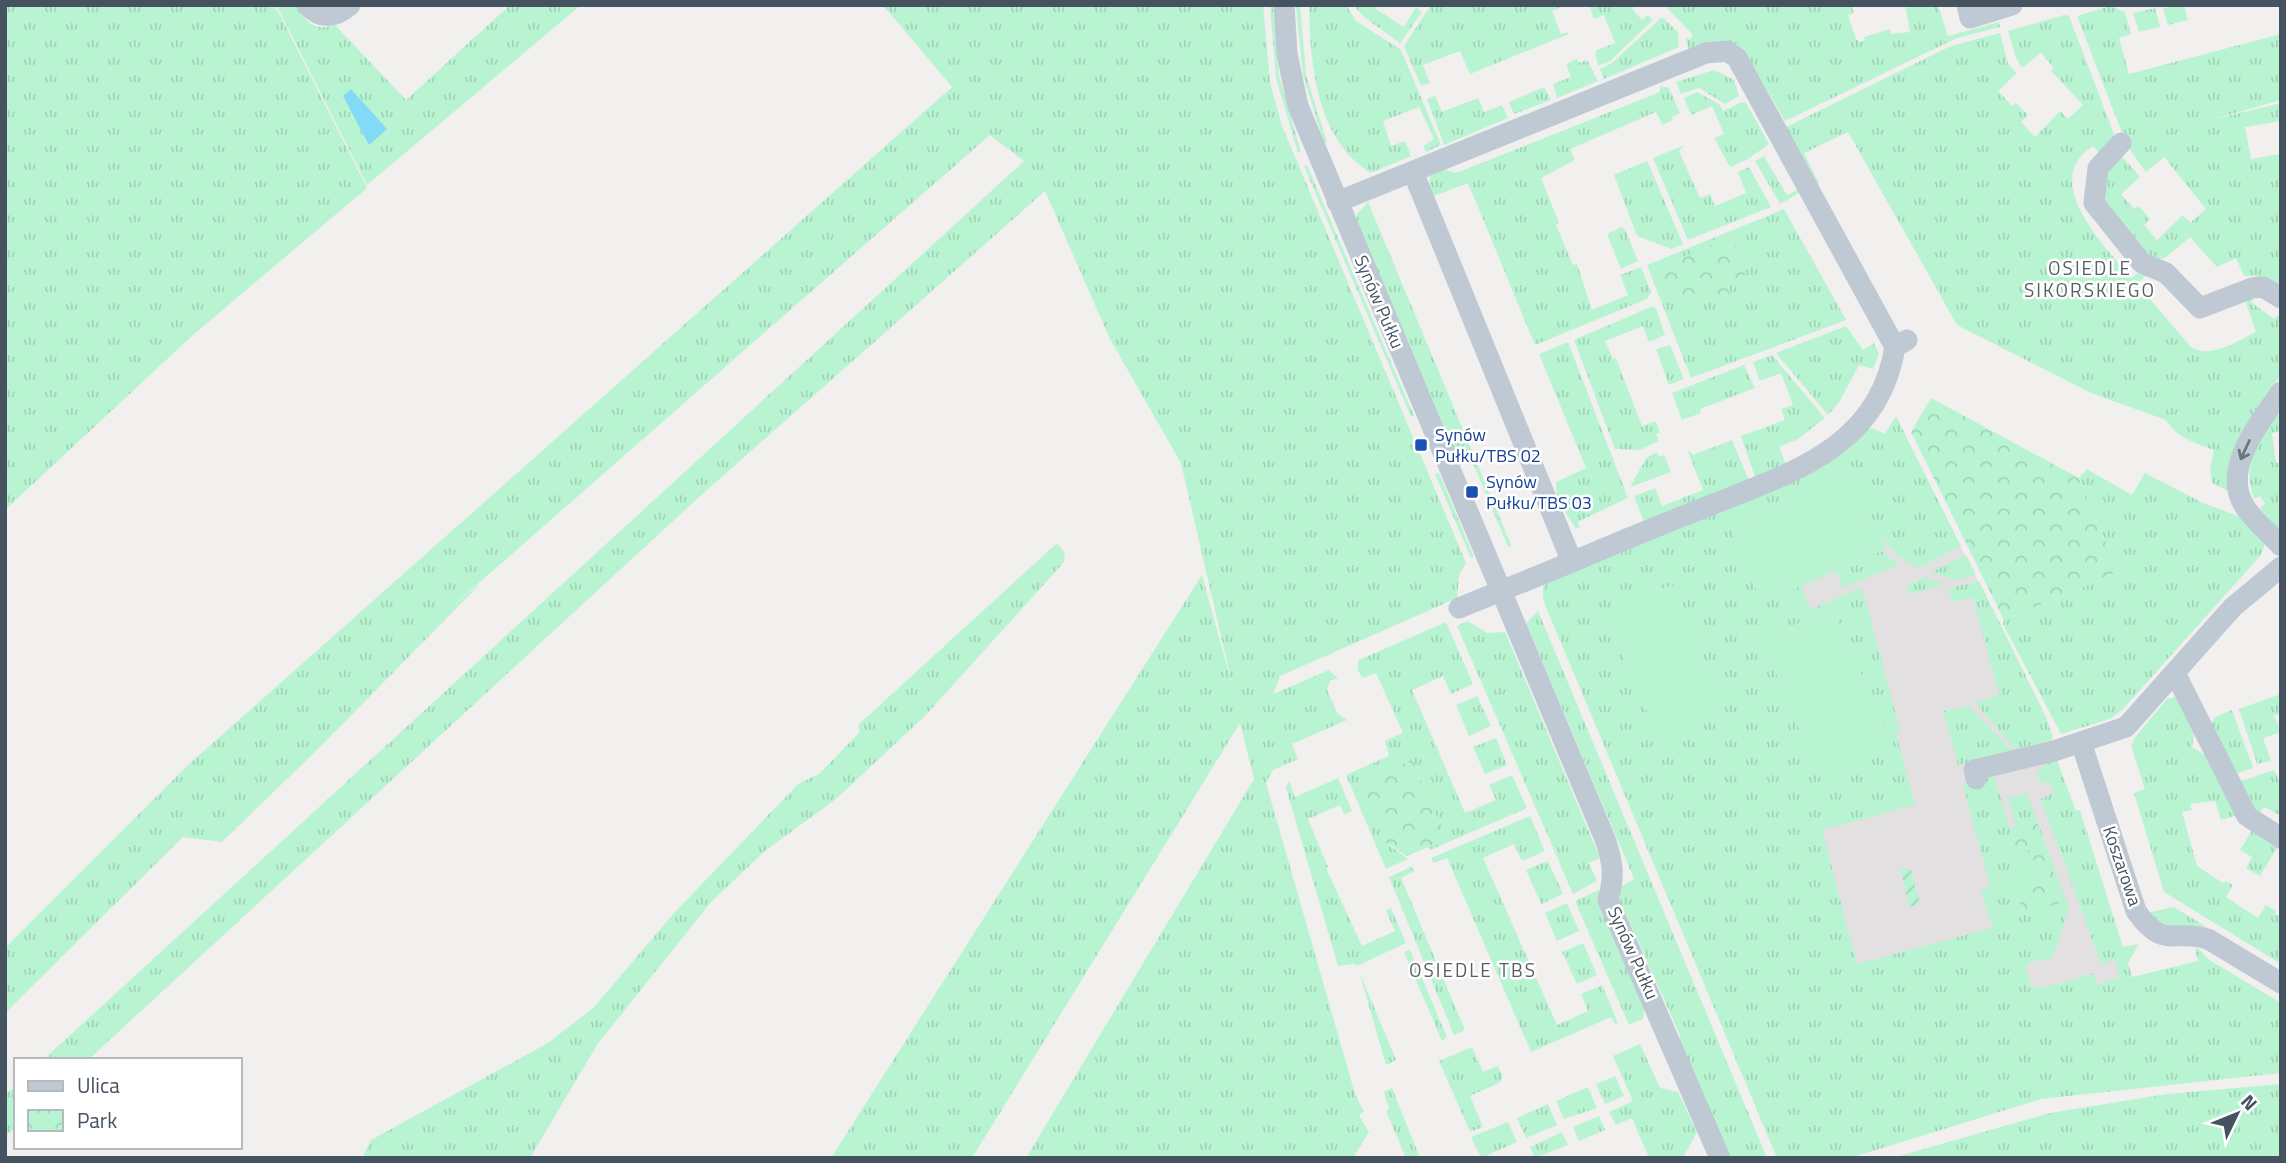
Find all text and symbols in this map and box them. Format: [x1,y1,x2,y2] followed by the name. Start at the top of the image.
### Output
[1348,251,1411,353] street label: Synów Pułku
[2024,253,2156,304] district label: OSIEDLE SIKORSKIEGO
[1435,421,1541,469] place label: Synów Pułku/TBS 02
[1413,437,1429,453] marker: Synów Pułku/TBS 02
[2238,439,2252,460] one-way arrow
[1486,468,1592,516] place label: Synów Pułku/TBS 03
[1464,484,1480,500] marker: Synów Pułku/TBS 03
[2096,822,2149,910] street label: Koszarowa
[1601,902,1666,1004] street label: Synów Pułku
[1409,955,1537,984] district label: OSIEDLE TBS
[14,1058,242,1149] legend
[77,1069,120,1101] text: Ulica
[2202,1079,2272,1149] north arrow
[2235,1087,2265,1117] text: N
[77,1104,117,1136] text: Park

